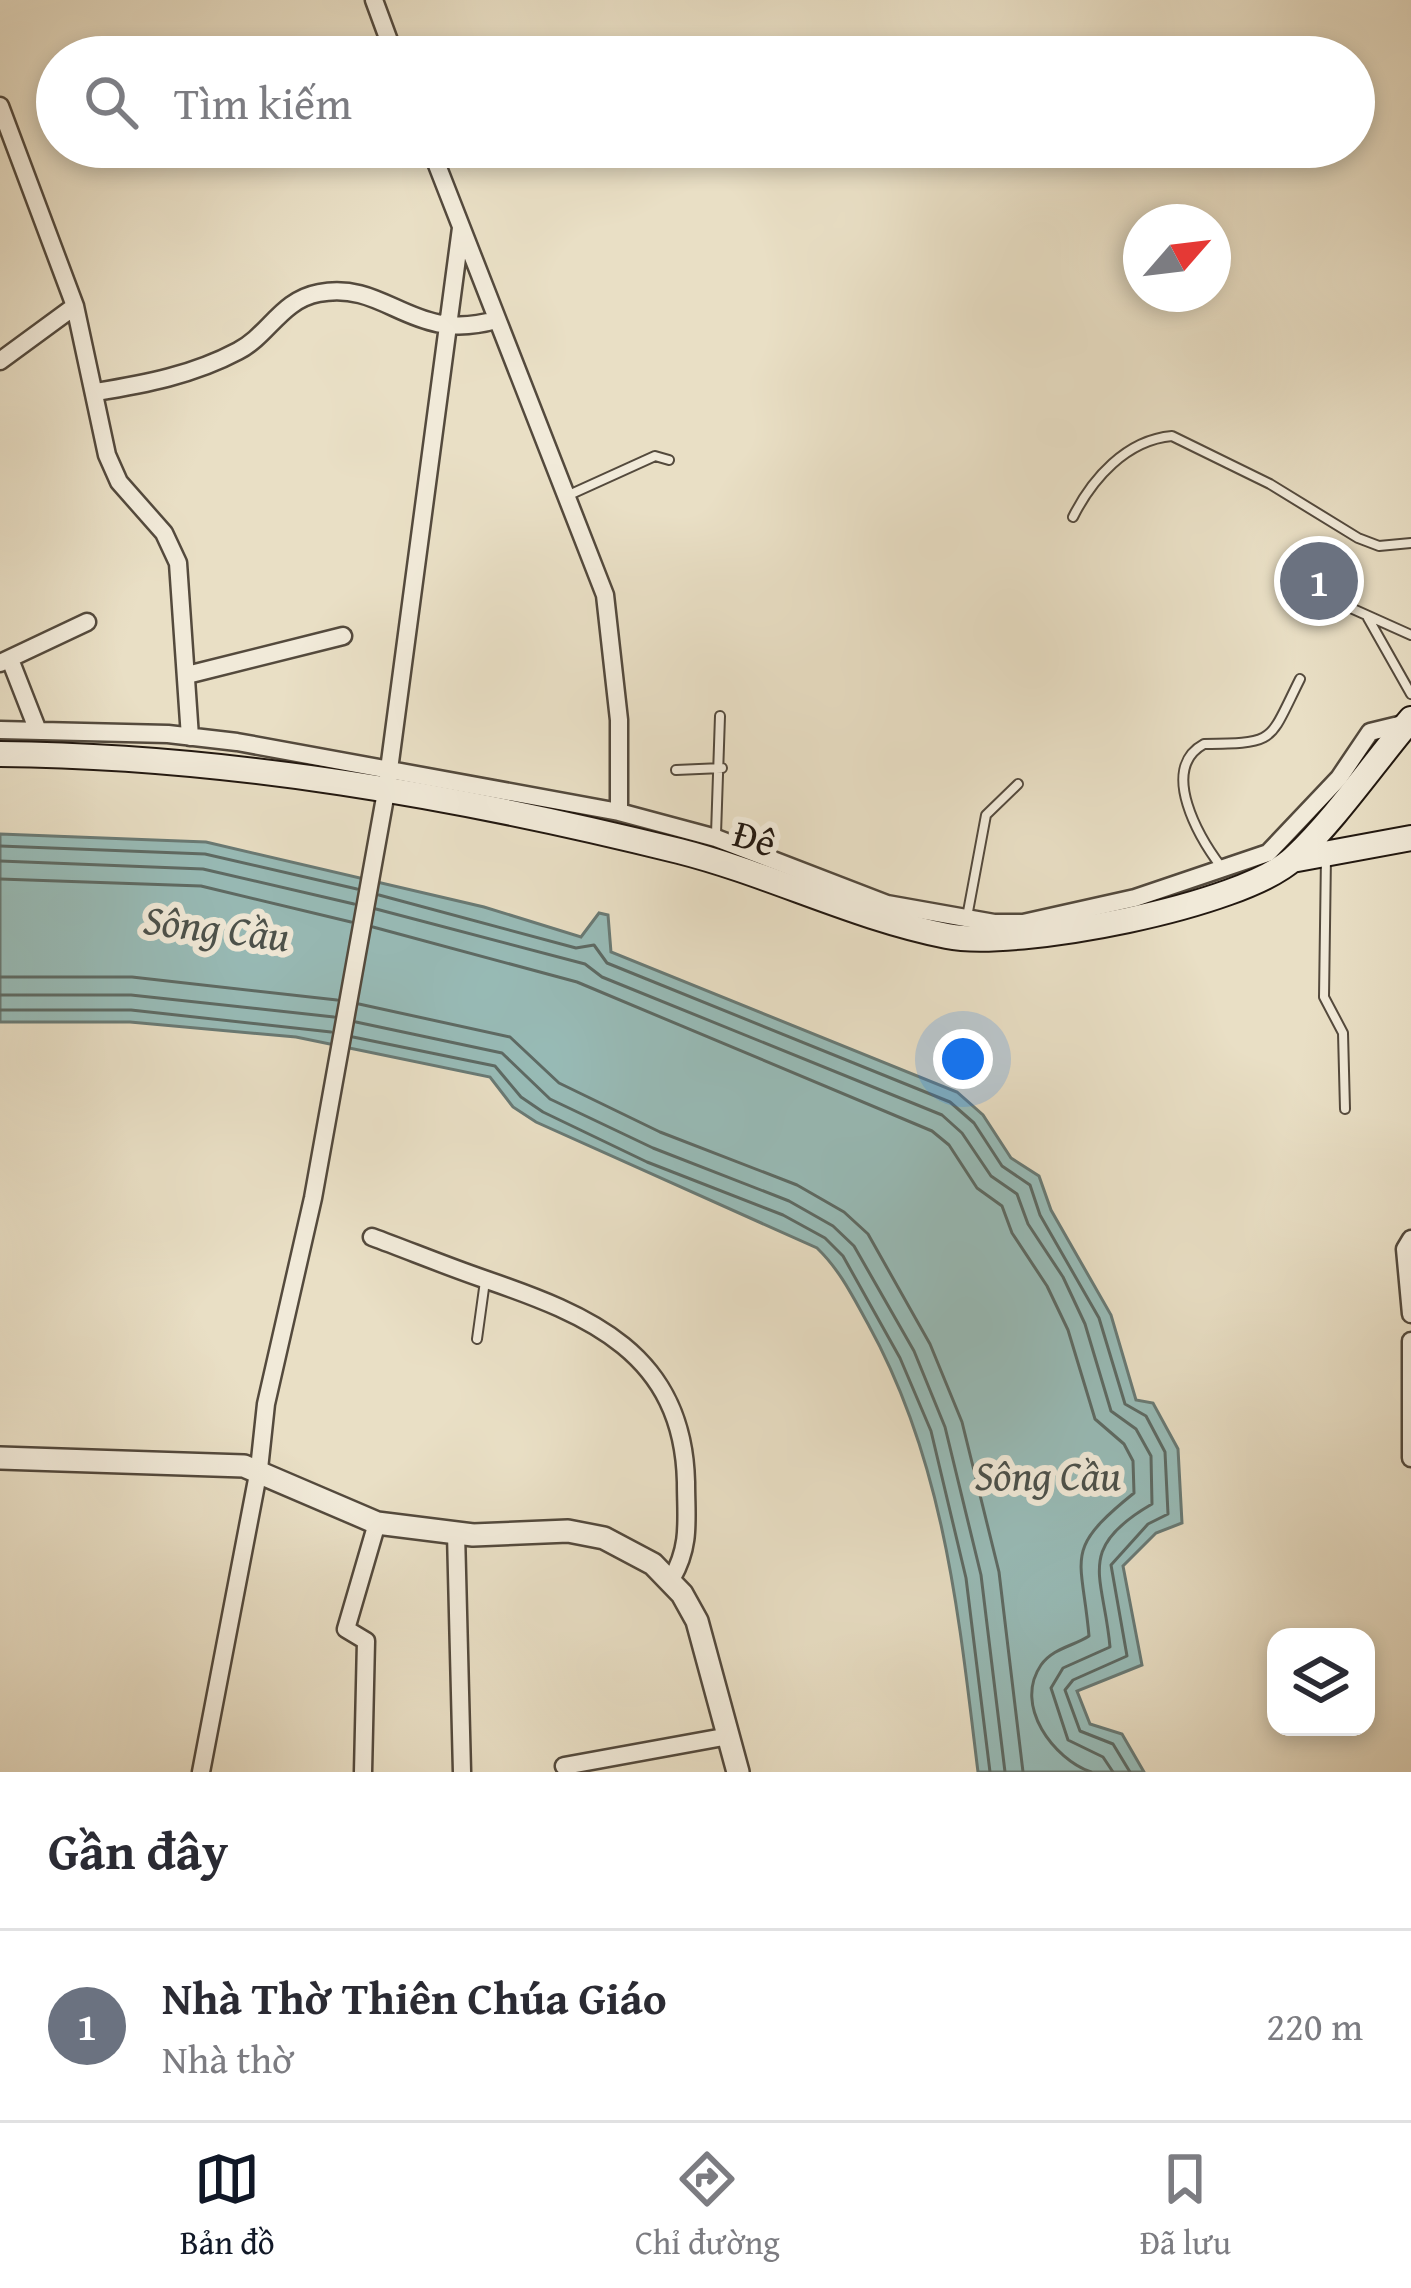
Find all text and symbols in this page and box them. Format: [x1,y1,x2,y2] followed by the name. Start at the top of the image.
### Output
[36,36,1375,168] search box
[78,69,144,135] icon: search
[174,70,352,135] text: Tìm kiếm
[1123,204,1231,312] north arrow
[1280,536,1358,626] pin: 1
[727,804,783,870] street label: Đê
[140,888,294,966] water label: Sông Cầu
[933,1029,993,1089] your location
[974,1444,1122,1505] water label: Sông Cầu
[1267,1628,1375,1736] map controls
[1267,1628,1375,1736] button: layers
[48,1813,228,1888] text: Gần đây
[162,1965,667,2030] text: Nhà Thờ Thiên Chúa Giáo
[77,1997,97,2054] text: 1
[1266,1997,1363,2054] text: 220 m
[162,2030,294,2087] text: Nhà thờ
[180,2146,275,2266] tab: Bản đồ
[635,2146,780,2266] tab: Chỉ đường
[1140,2146,1231,2266] tab: Đã lưu

